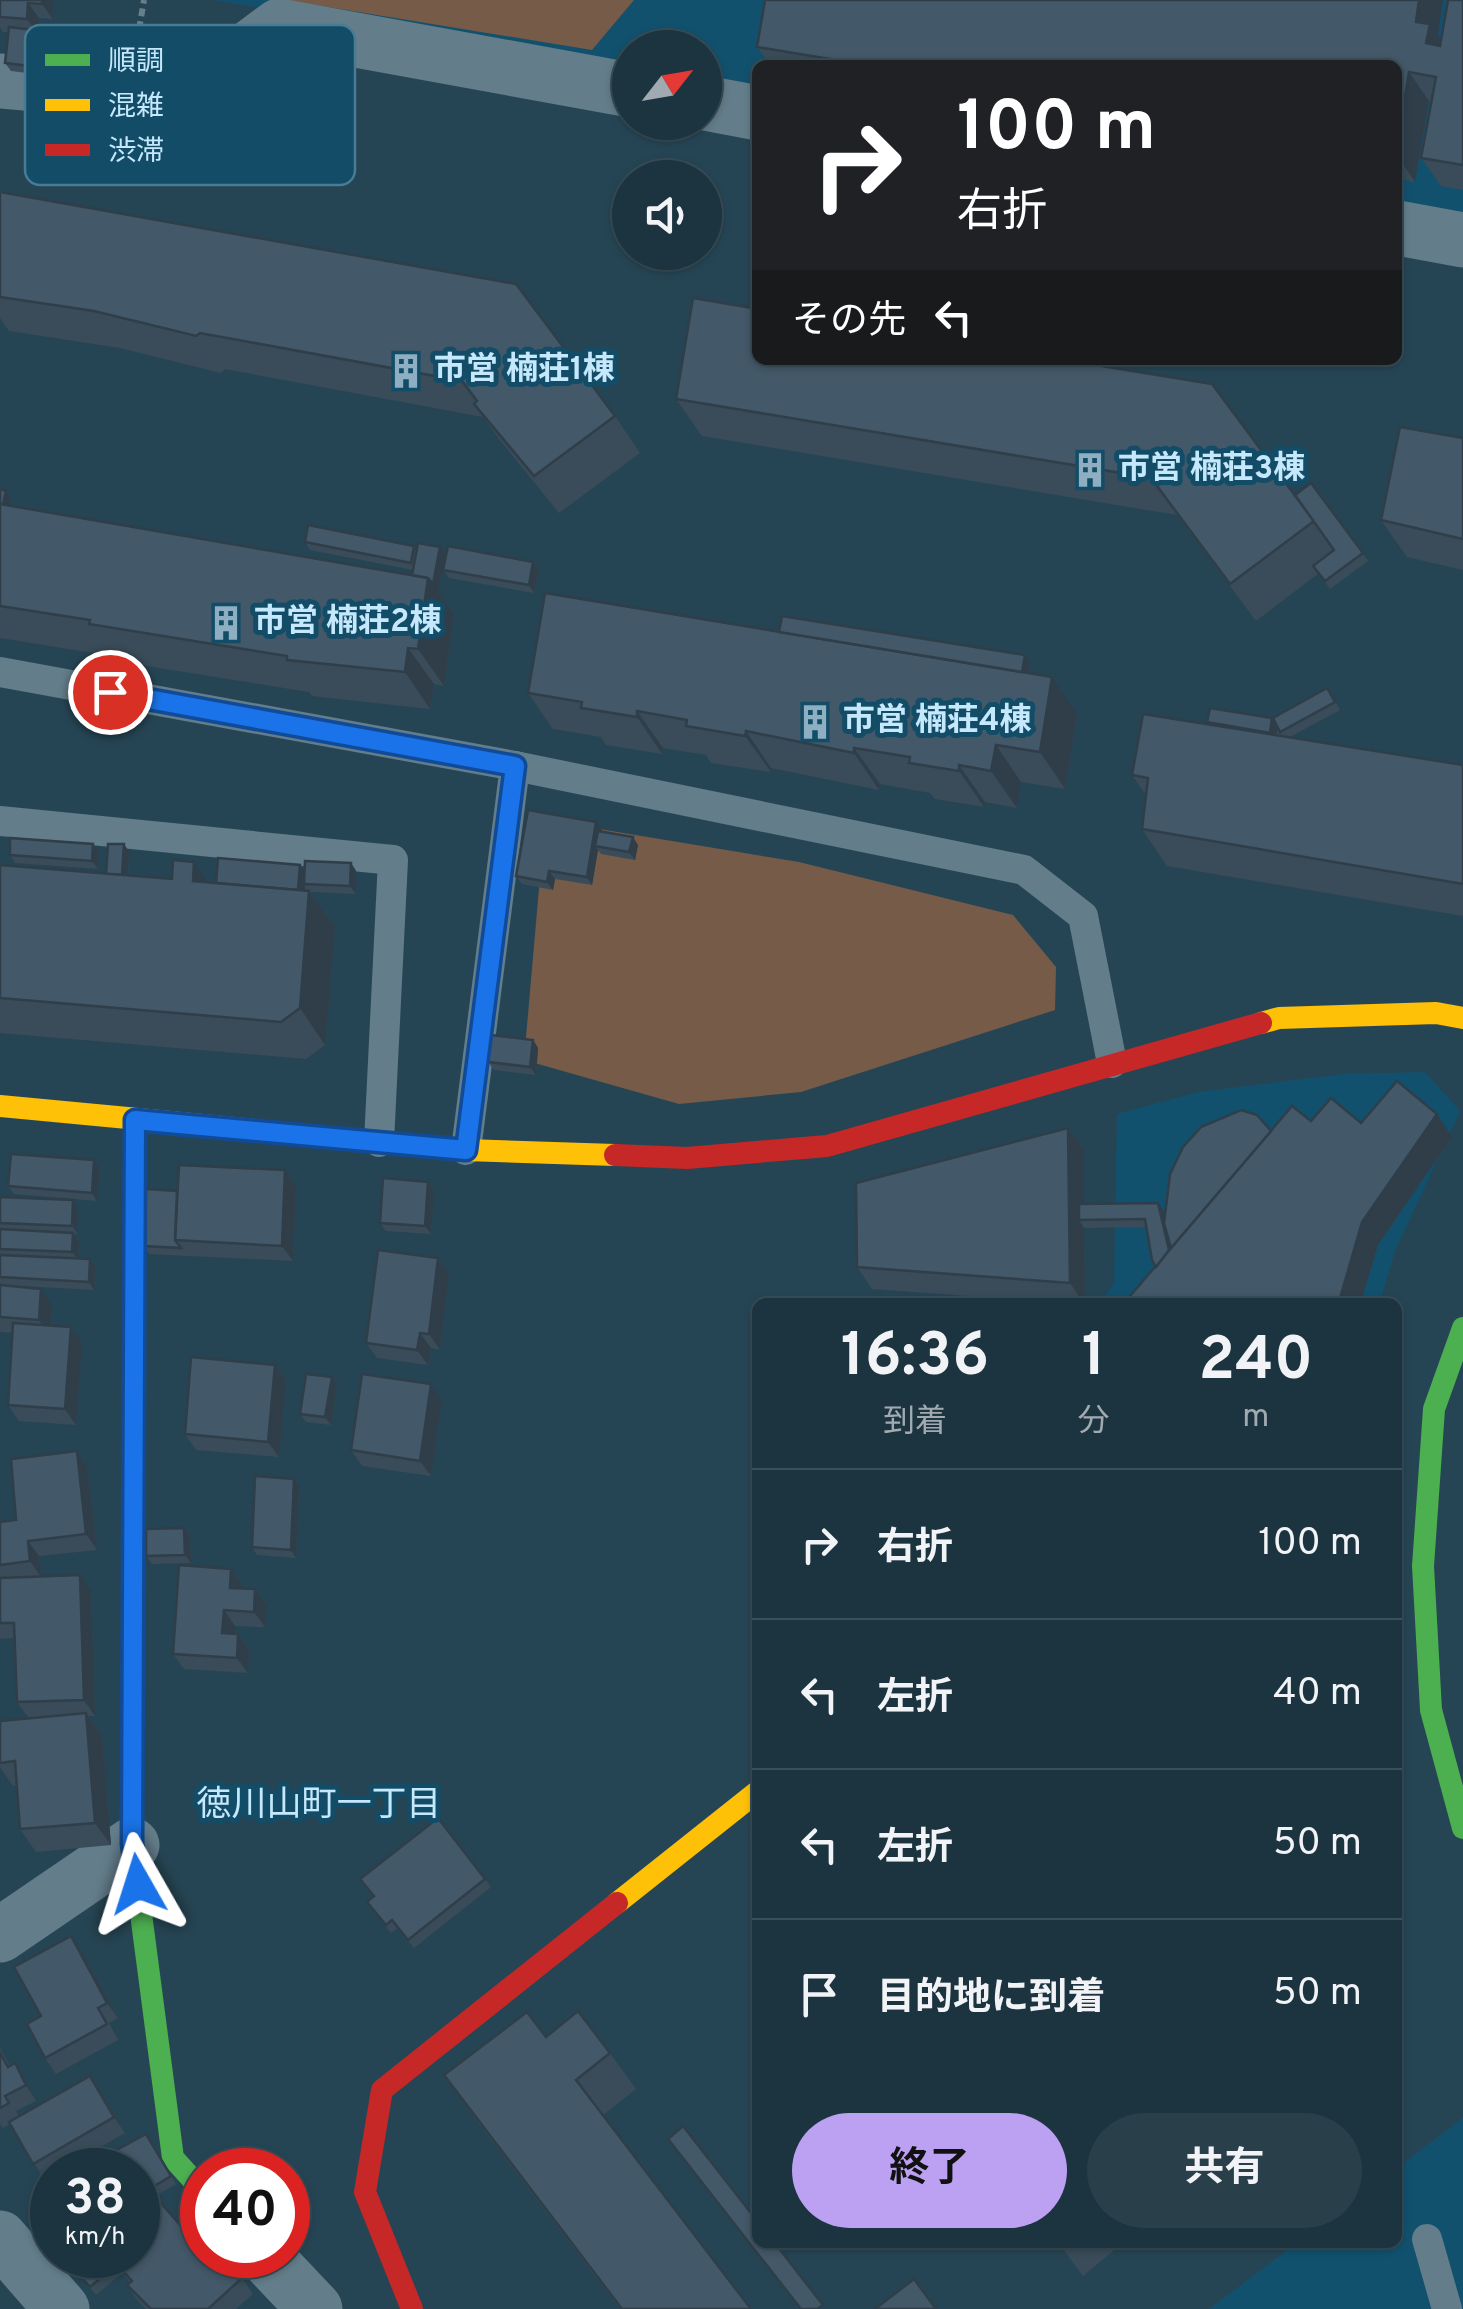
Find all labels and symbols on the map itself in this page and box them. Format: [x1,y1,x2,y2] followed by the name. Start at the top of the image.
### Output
[25,25,355,185] legend
[612,30,722,140] north arrow
[108,45,164,81] text: 順調
[108,90,164,126] text: 混雑
[108,135,164,171] text: 渋滞
[434,351,615,391] place label: 市営 楠荘1棟
[387,352,425,390] building icon: 市営 楠荘1棟
[1118,450,1305,490] place label: 市営 楠荘3棟
[1071,451,1109,489] building icon: 市営 楠荘3棟
[254,603,442,643] place label: 市営 楠荘2棟
[207,604,245,642] building icon: 市営 楠荘2棟
[68,650,153,735] pin
[843,702,1032,742] place label: 市営 楠荘4棟
[796,703,834,741] building icon: 市営 楠荘4棟
[196,1784,442,1828] district label: 徳川山町一丁目
[86,1832,190,1936] position arrow
[180,2148,310,2278] speed limit sign: 40

